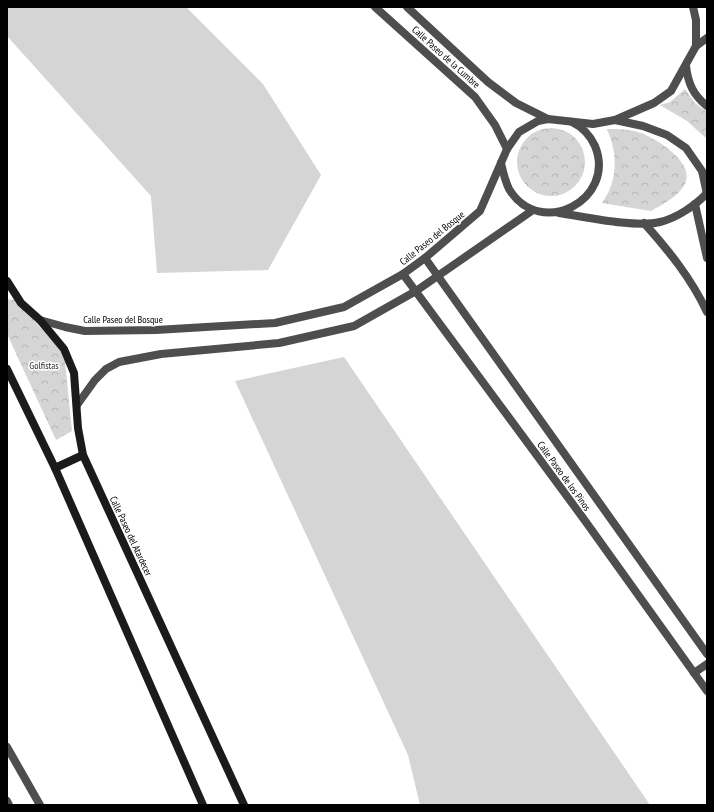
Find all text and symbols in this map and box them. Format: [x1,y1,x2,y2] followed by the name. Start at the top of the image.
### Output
[409,23,483,91] street label: Calle Paseo de la Cumbre
[397,208,467,268] street label: Calle Paseo del Bosque
[83,313,163,326] street label: Calle Paseo del Bosque
[29,359,59,372] park label: Golfistas
[534,439,594,514] street label: Calle Paseo de los Pinos
[107,494,155,578] street label: Calle Paseo del Atardecer

